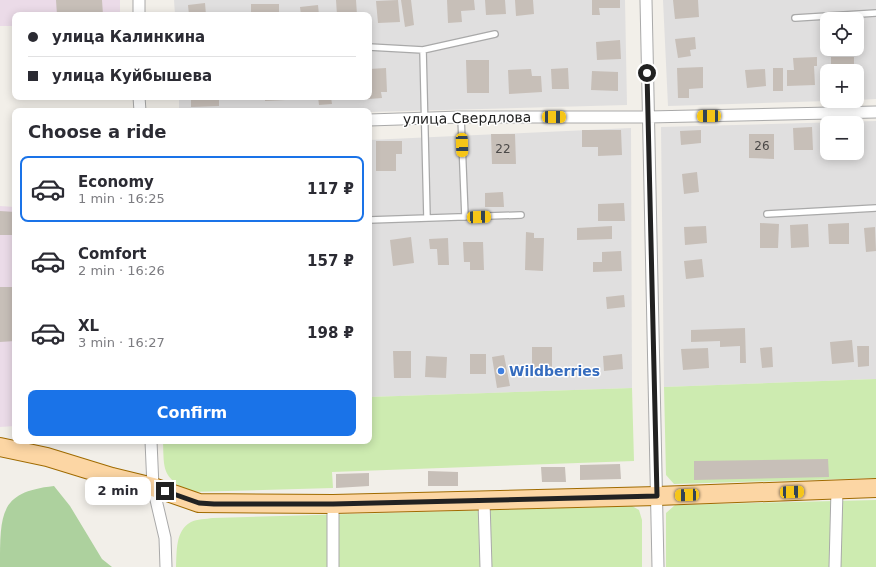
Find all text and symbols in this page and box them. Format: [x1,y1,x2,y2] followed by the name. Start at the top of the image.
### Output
[820,12,864,160] map controls
[820,12,864,56] button: locate
[52,28,205,46] text: улица Калинкина
[638,64,656,82] route start
[820,64,864,108] button: +
[52,67,212,85] text: улица Куйбышева
[403,109,531,127] street label: улица Свердлова
[697,110,721,122] car
[542,111,566,123] car
[820,116,864,160] button: −
[28,121,167,142] text: Choose a ride
[456,133,468,157] car
[754,139,770,153] house number: 26
[495,142,511,156] house number: 22
[30,171,66,207] icon: car
[78,173,154,191] text: Economy
[307,180,354,198] text: 117 ₽
[78,191,165,206] text: 1 min · 16:25
[467,211,491,223] car
[30,243,66,279] icon: car
[78,245,146,263] text: Comfort
[307,252,354,270] text: 157 ₽
[78,263,165,278] text: 2 min · 16:26
[30,315,66,351] icon: car
[78,317,99,335] text: XL
[307,324,354,342] text: 198 ₽
[78,335,165,350] text: 3 min · 16:27
[509,363,600,379] place label: Wildberries
[496,366,506,376] marker: Wildberries
[28,390,356,436] button: Confirm
[85,477,151,505] callout: 2 min
[156,482,174,500] route end
[98,483,138,498] text: 2 min
[780,486,804,498] car
[675,489,699,501] car

